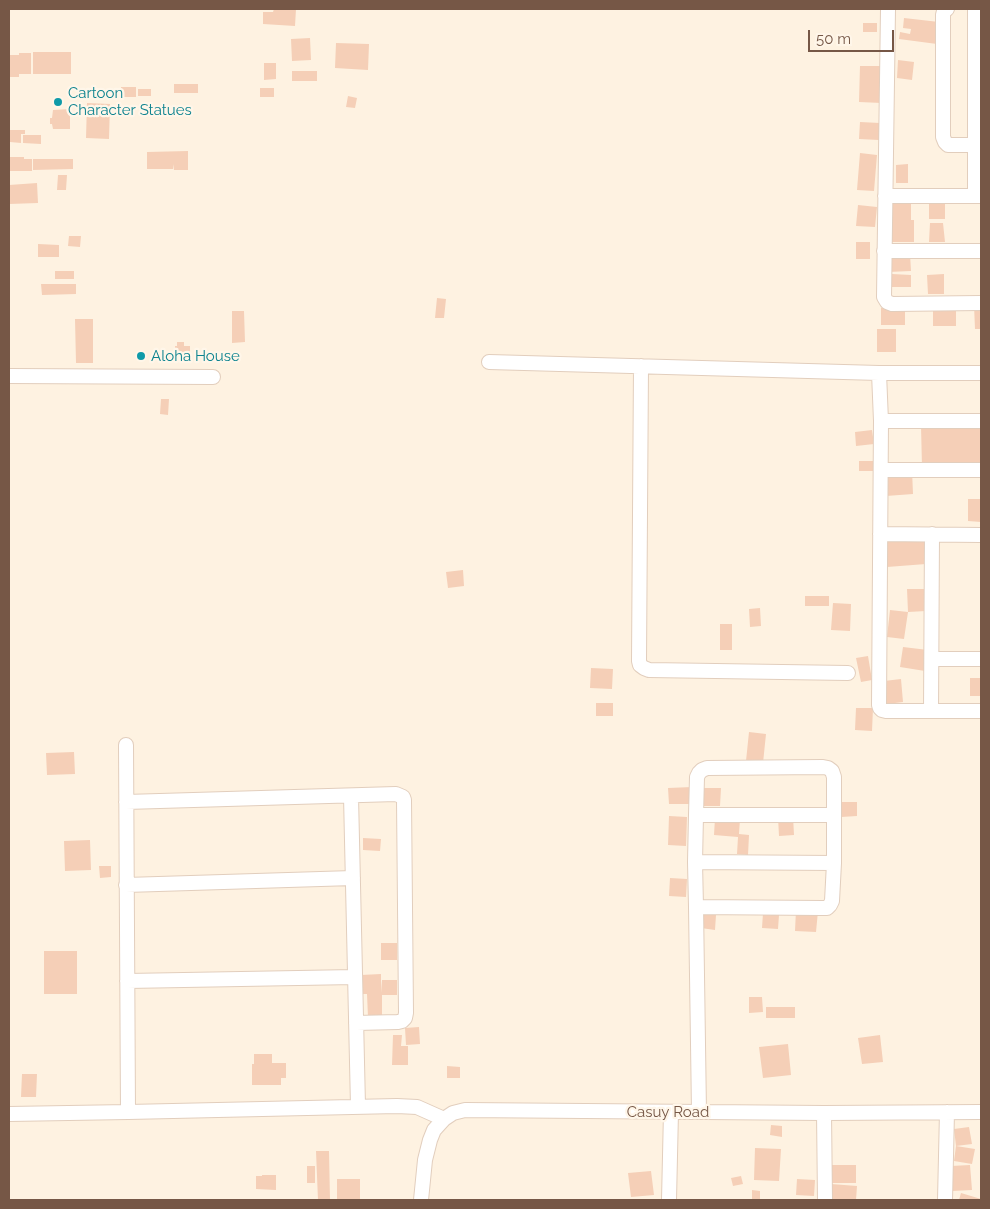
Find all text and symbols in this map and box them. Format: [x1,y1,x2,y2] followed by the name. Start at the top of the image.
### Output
[810,20,896,52] scale bar
[816,30,851,48] text: 50 m
[68,84,192,119] place label: Cartoon Character Statues
[52,96,64,108] marker: Cartoon Character Statues
[151,347,240,365] place label: Aloha House
[135,350,147,362] marker: Aloha House
[627,1103,709,1121] street label: Casuy Road

